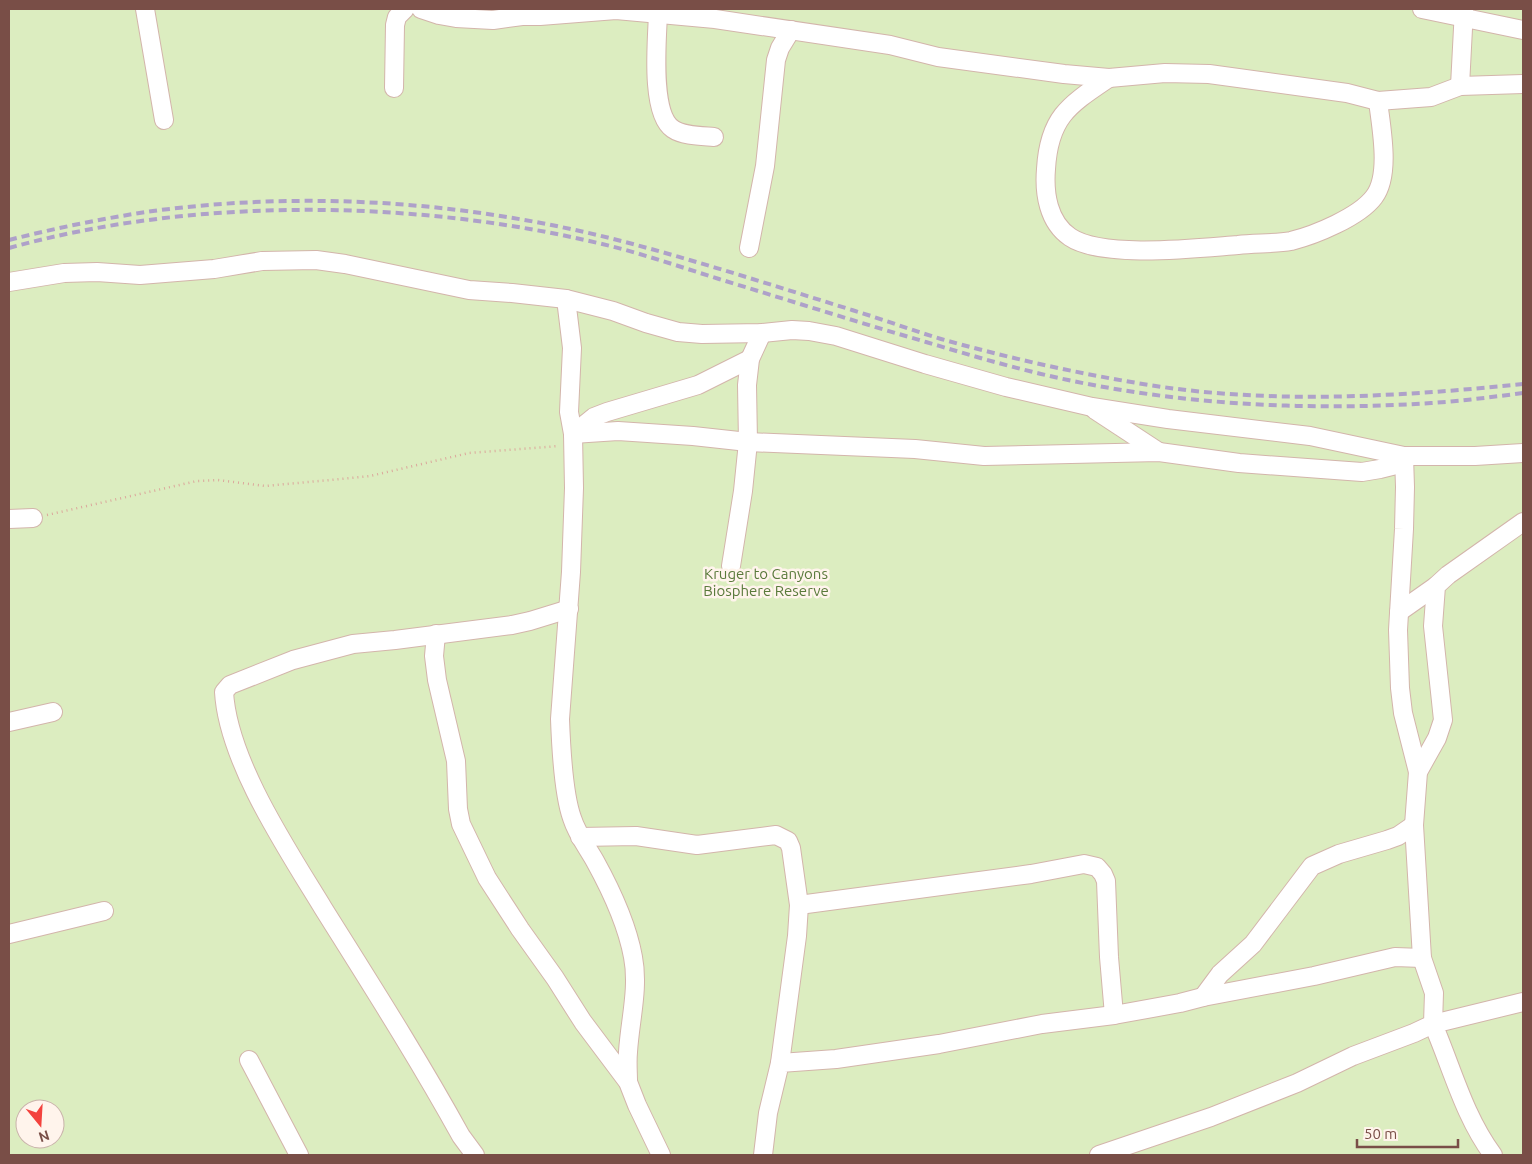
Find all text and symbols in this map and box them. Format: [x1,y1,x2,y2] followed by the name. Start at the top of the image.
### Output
[703,565,829,599] park label: Kruger to Canyons Biosphere Reserve
[15,1099,65,1149] north arrow
[1357,1116,1458,1148] scale bar
[1364,1125,1397,1142] text: 50 m
[37,1127,51,1146] text: N

